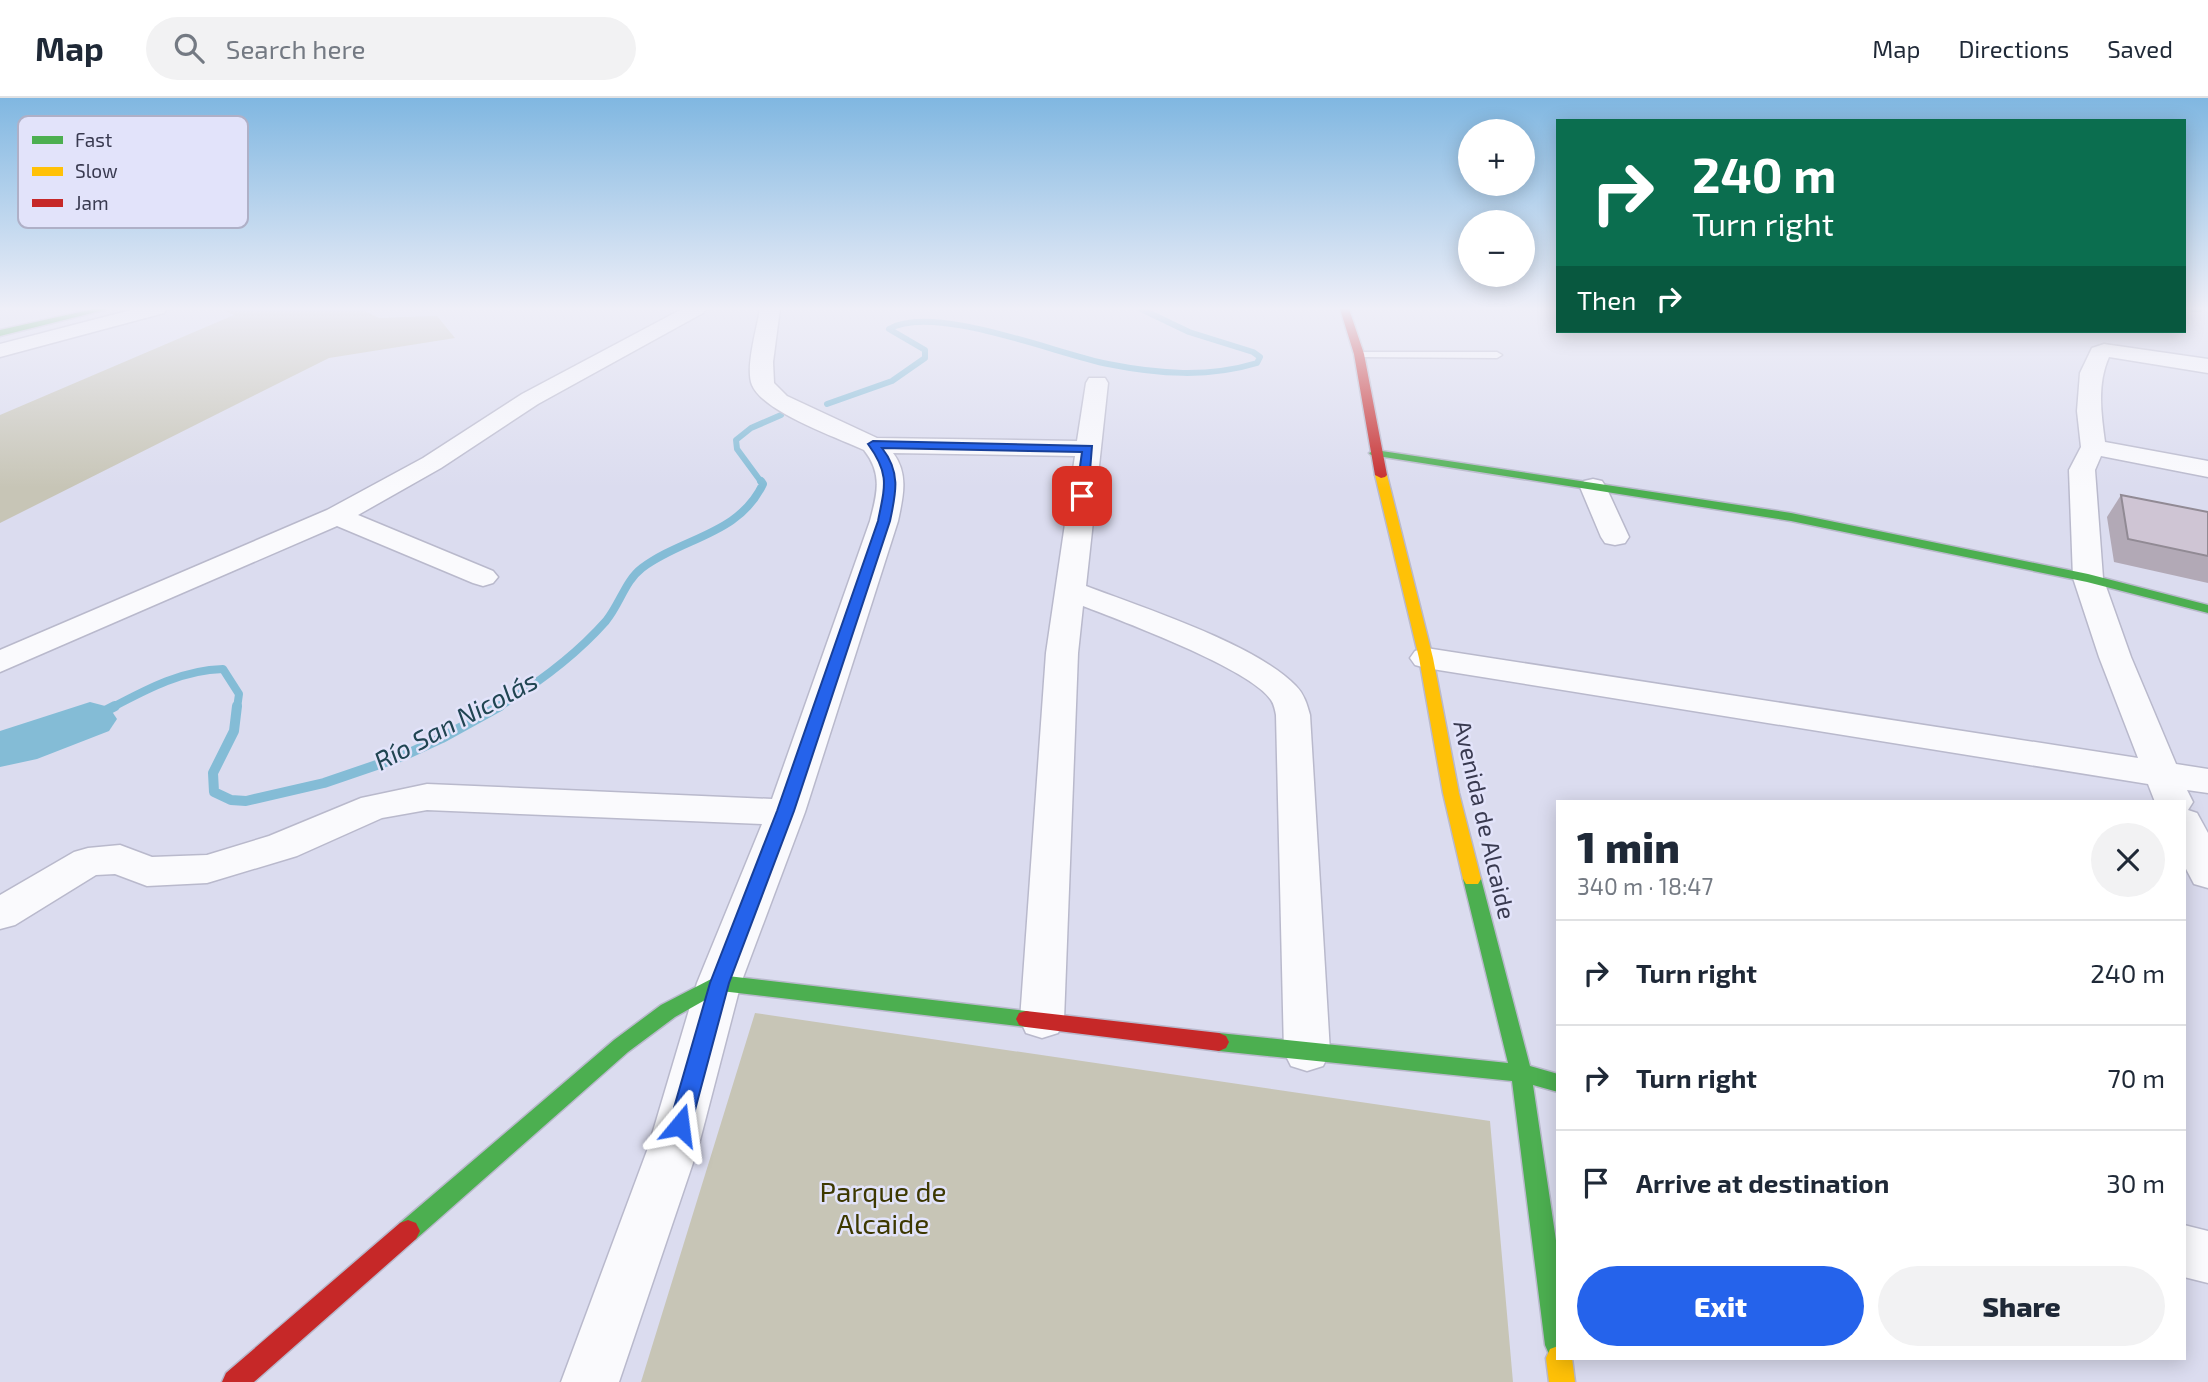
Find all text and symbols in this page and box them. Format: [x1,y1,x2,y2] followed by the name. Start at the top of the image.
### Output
[146,17,636,80] search box
[35,28,104,68] text: Map
[170,29,208,67] icon: search
[226,33,365,64] text: Search here
[1872,34,1920,63] text: Map
[1958,34,2069,63] text: Directions
[2107,34,2173,63] text: Saved
[18,116,248,228] legend
[1458,119,1535,287] map controls
[1458,119,1535,196] button: +
[75,128,112,151] text: Fast
[1692,144,1836,203] text: 240 m
[1577,147,1668,238] icon: right
[75,159,118,182] text: Slow
[75,191,109,214] text: Jam
[1692,204,1834,242] text: Turn right
[1458,210,1535,287] button: −
[1650,280,1688,318] icon: right
[1577,284,1636,315] text: Then
[1052,466,1112,526] pin
[1063,477,1101,515] icon: arrive
[368,664,542,776] water label: Río San Nicolás
[1448,717,1522,922] street label: Avenida de Alcaide
[1577,821,1680,871] text: 1 min
[2091,823,2165,897] button: close
[1577,872,1713,900] text: 340 m · 18:47
[1577,954,1615,992] icon: right
[1636,957,1757,988] text: Turn right
[2090,957,2165,988] text: 240 m
[1577,1059,1615,1097] icon: right
[1636,1062,1757,1093] text: Turn right
[2107,1062,2165,1093] text: 70 m
[643,1088,717,1162] position arrow
[1577,1164,1615,1202] icon: arrive
[1636,1167,1889,1198] text: Arrive at destination
[2106,1167,2165,1198] text: 30 m
[820,1174,946,1240] park label: Parque de Alcaide
[1577,1266,1864,1346] button: Exit
[1878,1266,2165,1346] button: Share

